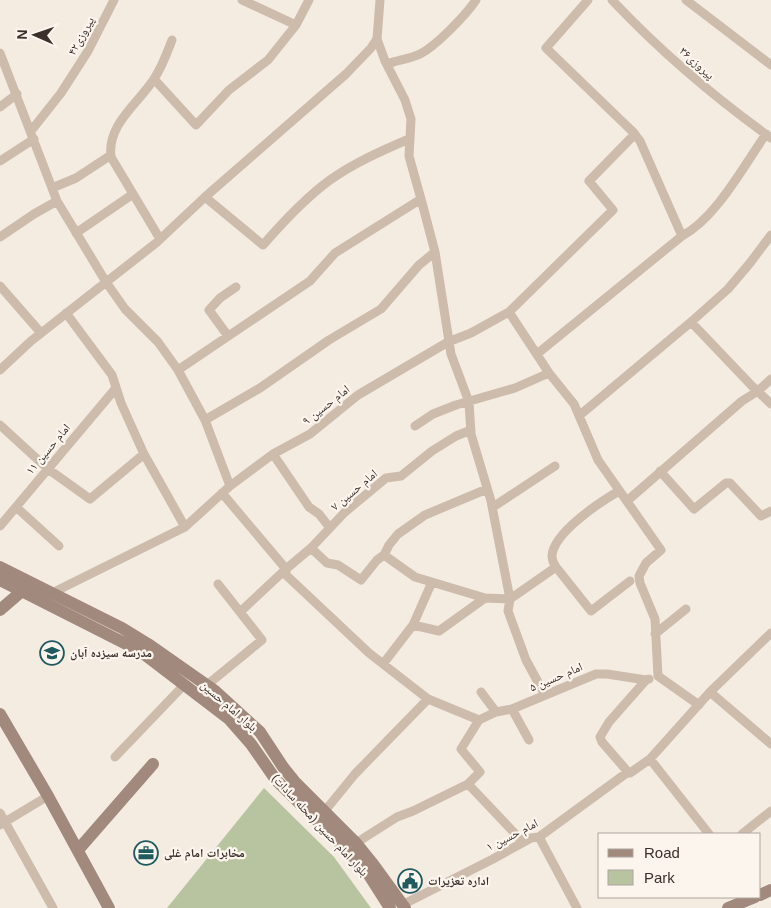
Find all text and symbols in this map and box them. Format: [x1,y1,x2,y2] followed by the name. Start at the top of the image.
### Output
[10,10,60,60] north arrow
[65,14,98,58] street label: پیروزی۴۲
[14,29,30,40] text: N
[677,44,718,83] street label: پیروزی۳۶
[300,382,353,429] street label: امام حسین ۹
[23,421,74,478] street label: امام حسین ۱۱
[328,466,381,514] street label: امام حسین ۷
[39,640,65,666] school or university icon: مدرسه سیزده آبان
[70,646,152,661] place label: مدرسه سیزده آبان
[527,660,585,695] street label: امام حسین ۵
[197,678,260,735] street label: بلوار امام حسین
[268,771,371,880] street label: بلوار امام حسین (محله سادات)
[484,816,541,855] street label: امام حسین ۱
[598,833,761,898] legend
[133,840,159,866] office icon: مخابرات امام غلی
[644,844,680,861] text: Road
[164,846,245,861] place label: مخابرات امام غلی
[397,868,423,894] public building icon: اداره تعزیرات
[644,869,675,886] text: Park
[428,874,489,888] place label: اداره تعزیرات

